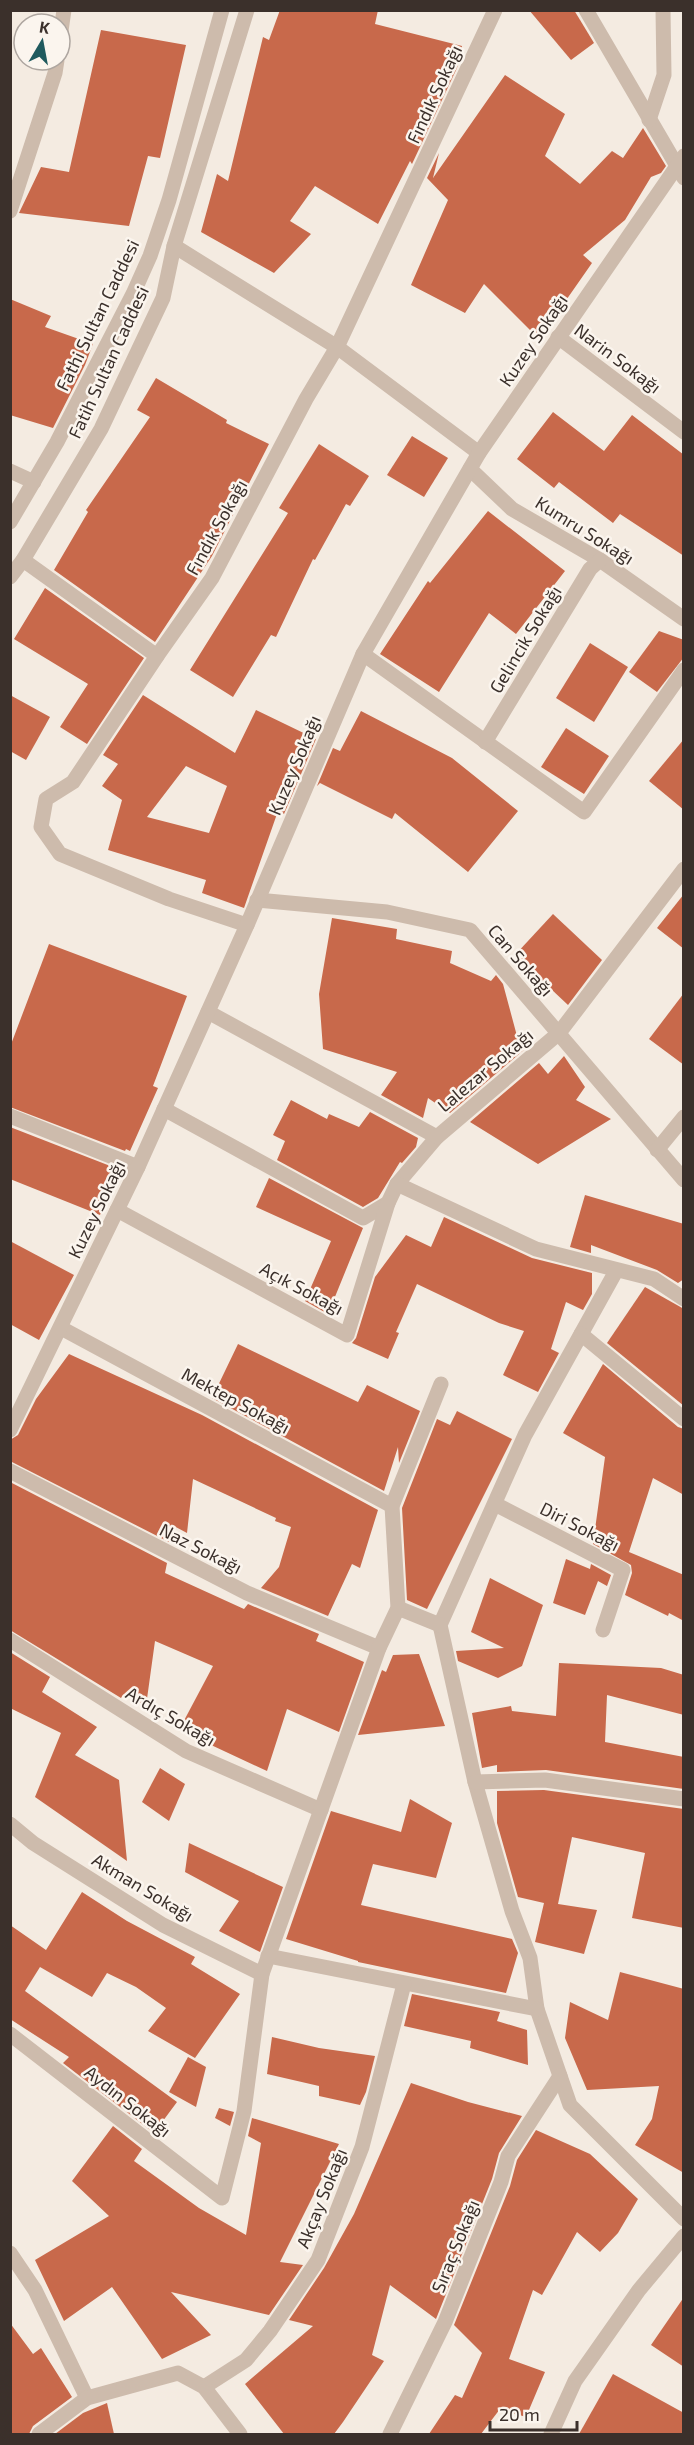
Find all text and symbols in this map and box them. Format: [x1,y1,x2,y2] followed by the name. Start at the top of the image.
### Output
[12,12,72,72] north arrow
[38,16,52,37] text: K
[402,41,466,147] street label: Fındık Sokağı
[51,236,143,394] street label: Fathi Sultan Caddesi
[63,282,153,442] street label: Fatih Sultan Caddesi
[494,290,572,390] street label: Kuzey Sokağı
[570,318,666,398] street label: Narin Sokağı
[181,475,251,579] street label: Fındık Sokağı
[532,491,638,569] street label: Kumru Sokağı
[484,581,566,697] street label: Gelincik Sokağı
[263,712,325,818] street label: Kuzey Sokağı
[484,919,558,1001] street label: Can Sokağı
[433,1024,537,1116] street label: Lalezar Sokağı
[63,1156,129,1262] street label: Kuzey Sokağı
[256,1257,348,1320] street label: Açık Sokağı
[178,1362,294,1438] street label: Mektep Sokağı
[537,1497,623,1555] street label: Diri Sokağı
[156,1518,246,1578] street label: Naz Sokağı
[122,1682,220,1751] street label: Ardıç Sokağı
[88,1848,198,1926] street label: Akman Sokağı
[80,2060,176,2142] street label: Aydın Sokağı
[291,2145,352,2252] street label: Akçay Sokağı
[426,2196,485,2296] street label: Sıraç Sokağı
[490,2394,577,2432] scale bar
[499,2403,540,2425] text: 20 m

